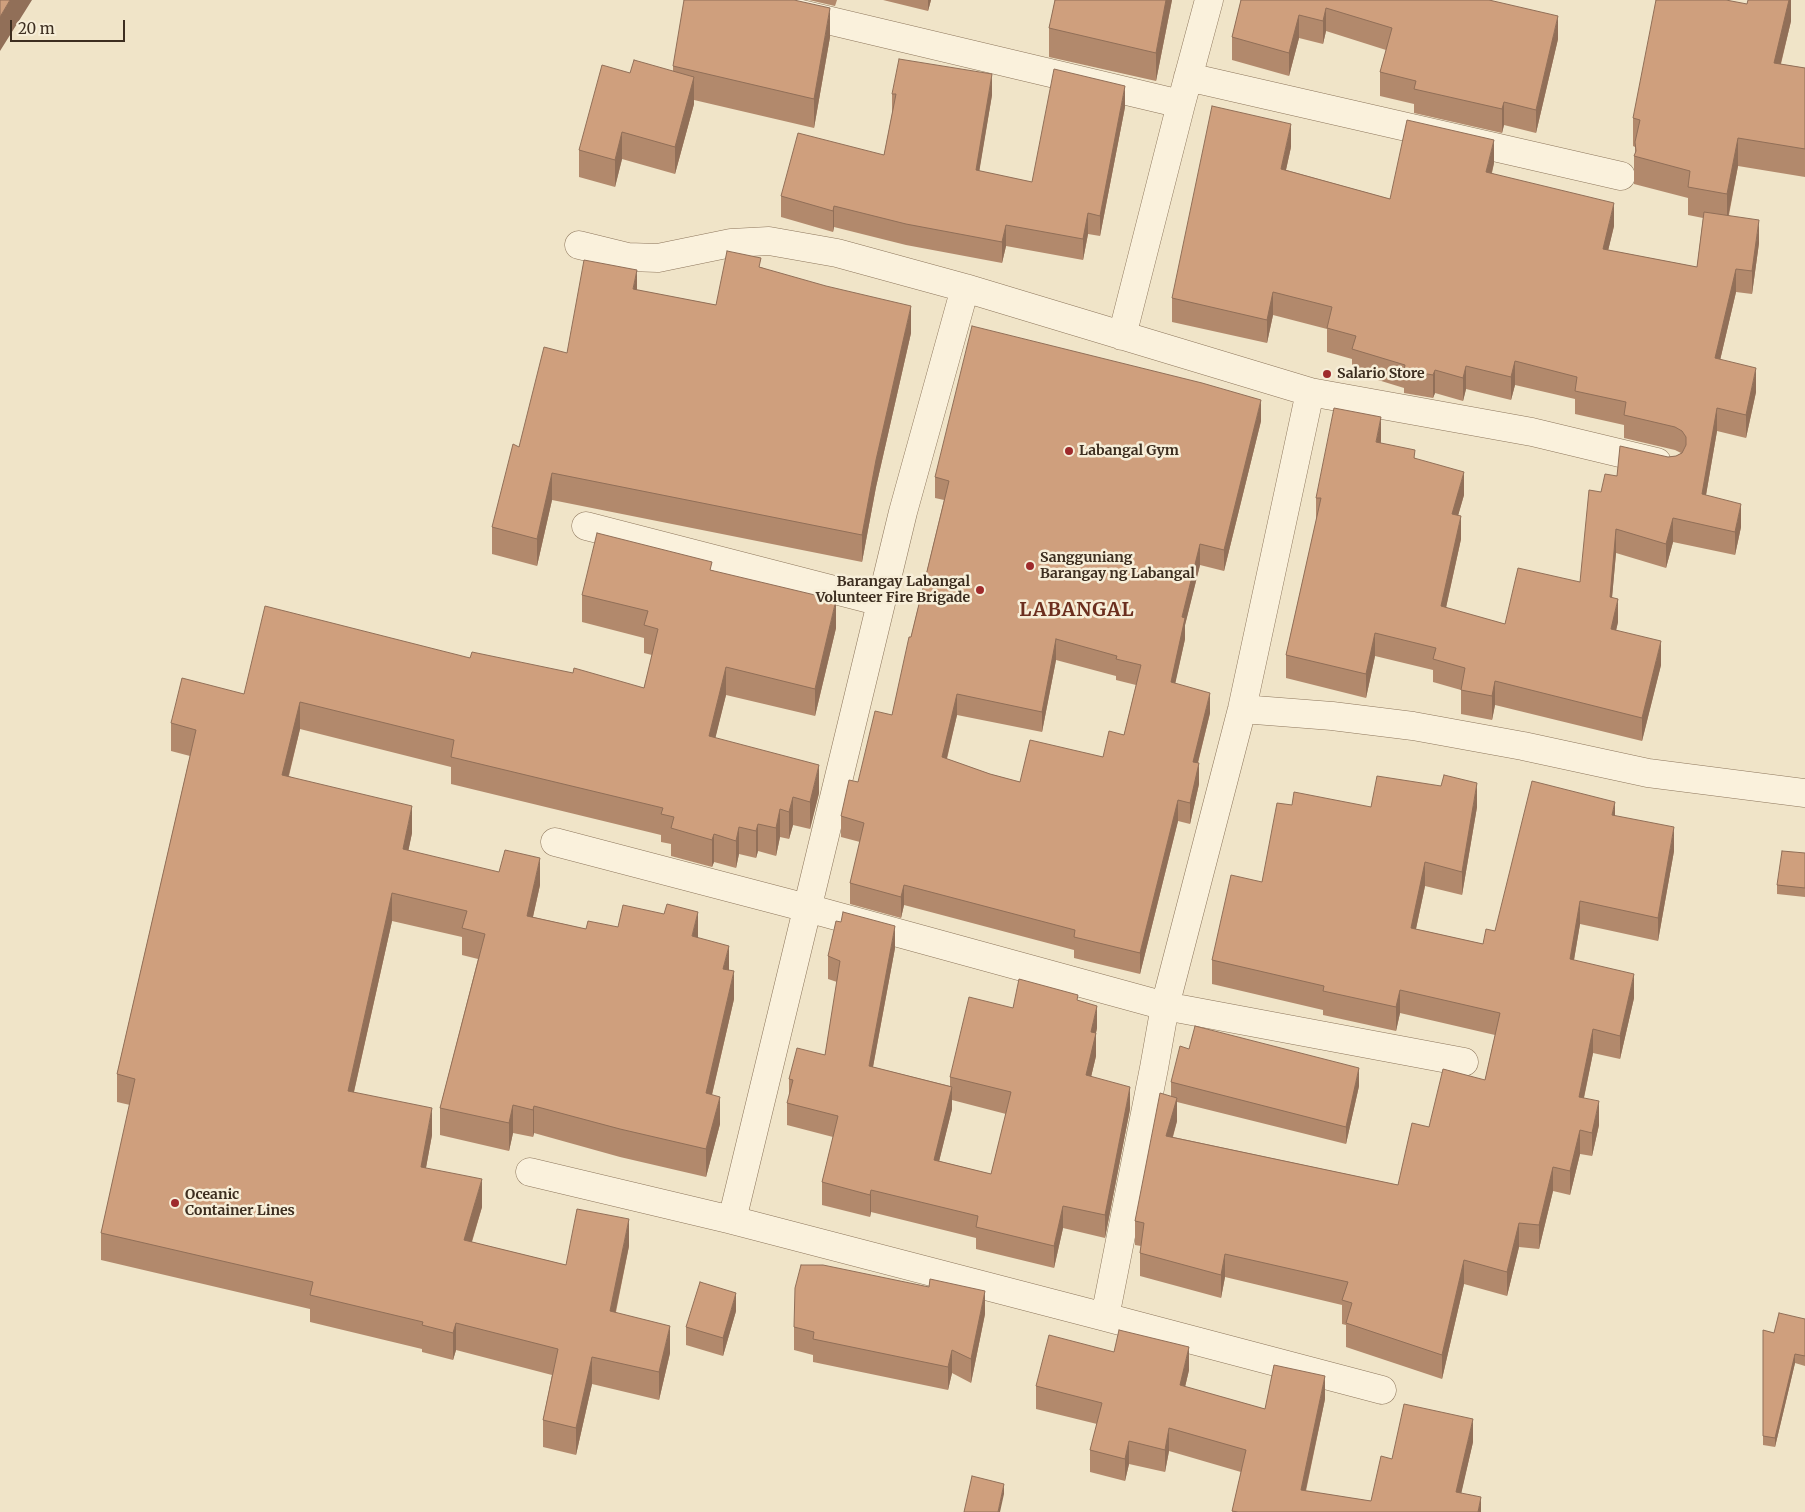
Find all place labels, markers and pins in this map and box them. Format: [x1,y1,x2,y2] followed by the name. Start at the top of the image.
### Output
[1337,366,1425,382] place label: Salario Store
[1321,368,1333,380] marker: Salario Store
[1079,443,1179,459] place label: Labangal Gym
[1063,445,1075,457] marker: Labangal Gym
[1040,550,1195,582] place label: Sangguniang Barangay ng Labangal
[1024,560,1036,572] marker: Sangguniang Barangay ng Labangal
[816,574,970,606] place label: Barangay Labangal Volunteer Fire Brigade
[974,584,986,596] marker: Barangay Labangal Volunteer Fire Brigade
[185,1187,295,1220] place label: Oceanic Container Lines
[169,1197,181,1209] marker: Oceanic Container Lines

